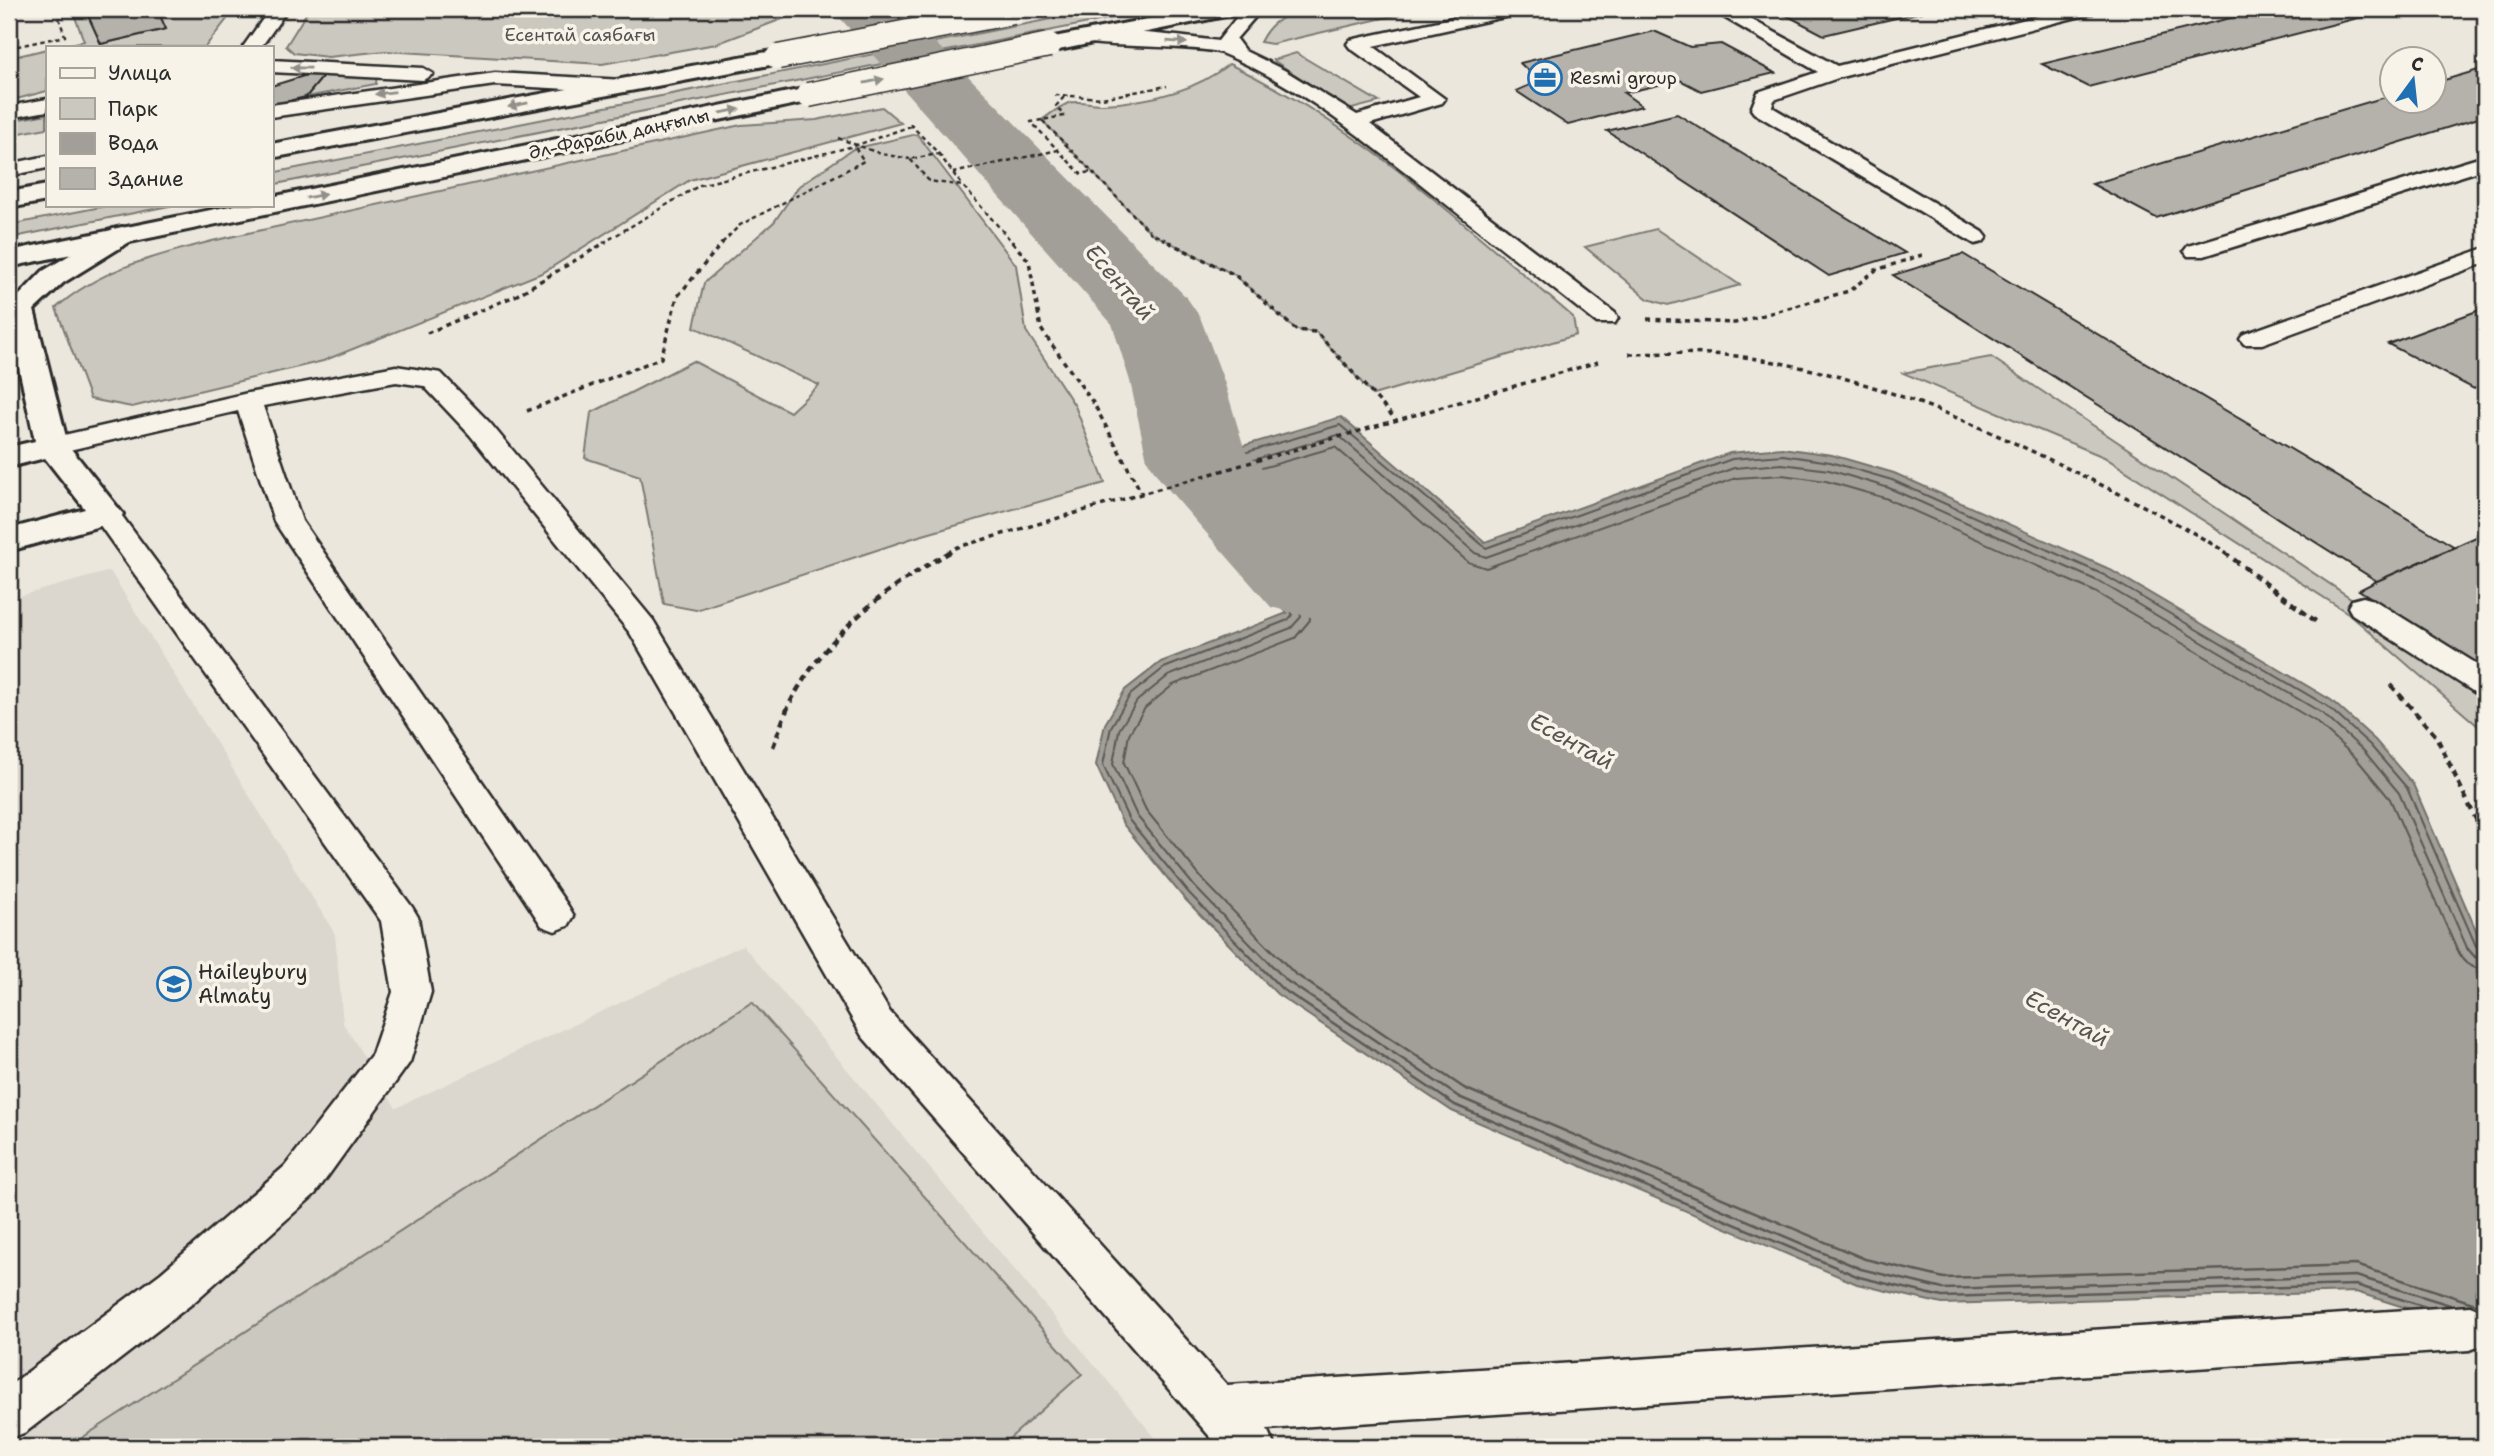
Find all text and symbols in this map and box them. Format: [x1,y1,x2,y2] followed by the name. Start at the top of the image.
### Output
[505,23,655,47] park label: Есентай саябағы
[1166,37,1188,48] one-way arrow
[46,46,273,206] legend
[2378,46,2448,116] north arrow
[2408,50,2426,78] text: С
[108,59,171,87] text: Улица
[1526,59,1564,97] office icon: Resmi group
[289,62,311,74] one-way arrow
[1570,66,1677,90] place label: Resmi group
[863,76,885,87] one-way arrow
[374,88,396,99] one-way arrow
[108,95,158,123] text: Парк
[507,100,529,111] one-way arrow
[527,103,711,165] street label: Әл-Фараби даңғылы
[719,106,741,117] one-way arrow
[108,129,158,157] text: Вода
[108,165,184,193] text: Здание
[305,190,327,201] one-way arrow
[1079,237,1161,327] water label: Есентай
[1525,706,1619,776] water label: Есентай
[198,958,308,1010] place label: Haileybury Almaty
[155,965,193,1003] school or university icon: Haileybury Almaty
[2020,983,2114,1053] water label: Есентай

